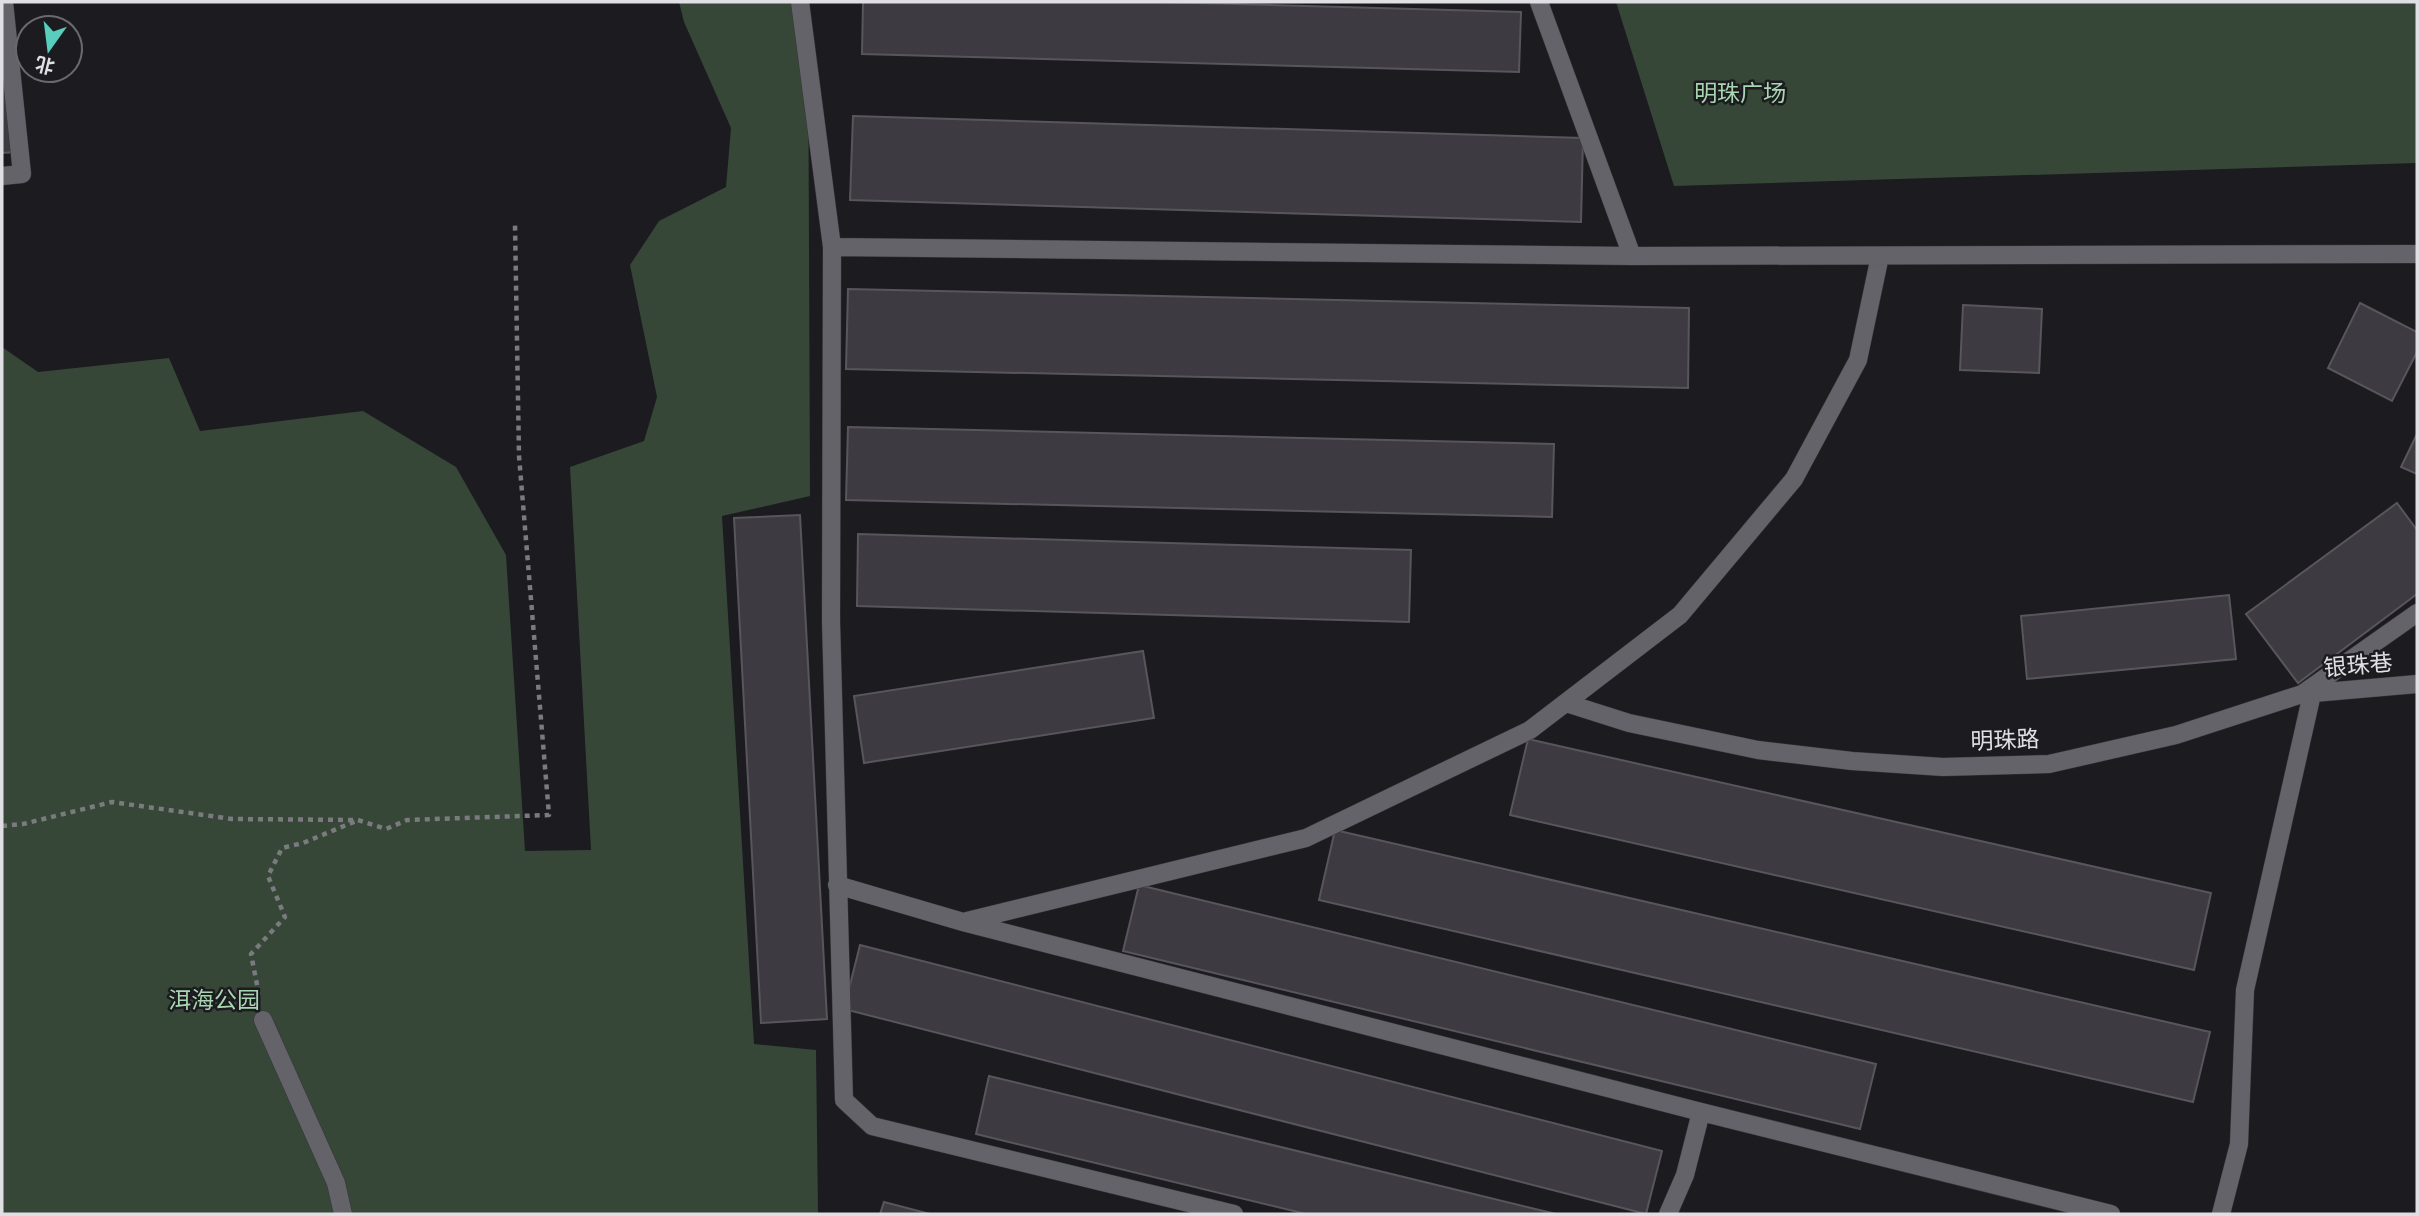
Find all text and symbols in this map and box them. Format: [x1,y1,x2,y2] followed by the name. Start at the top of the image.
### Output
[14,14,84,84] north arrow
[33,52,57,78] text: 北
[1694,79,1786,107] park label: 明珠广场
[2322,648,2394,682] street label: 银珠巷
[1970,725,2040,755] street label: 明珠路
[168,986,260,1014] park label: 洱海公园

